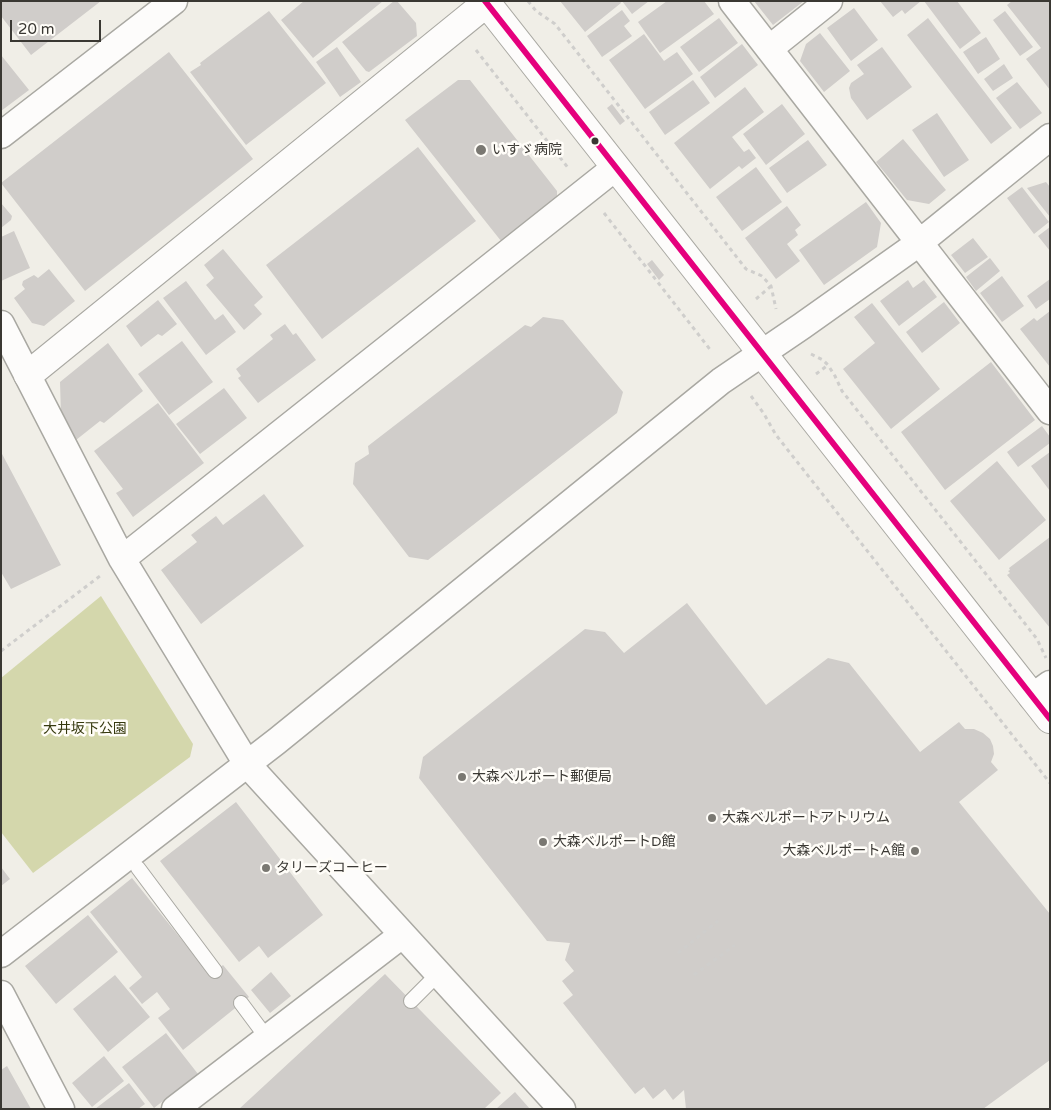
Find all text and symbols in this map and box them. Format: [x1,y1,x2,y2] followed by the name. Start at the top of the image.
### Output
[12,10,104,42] scale bar
[18,20,55,38] text: 20 m
[590,136,600,146] unlabelled marker
[492,142,562,158] place label: いすゞ病院
[474,143,488,157] marker: いすゞ病院
[43,721,127,737] park label: 大井坂下公園
[472,769,612,785] place label: 大森ベルポート郵便局
[456,771,468,783] marker: 大森ベルポート郵便局
[722,810,890,826] place label: 大森ベルポートアトリウム
[706,812,718,824] marker: 大森ベルポートアトリウム
[553,834,676,850] place label: 大森ベルポートD館
[537,836,549,848] marker: 大森ベルポートD館
[783,843,905,859] place label: 大森ベルポートA館
[909,845,921,857] marker: 大森ベルポートA館
[276,860,388,876] place label: タリーズコーヒー
[260,862,272,874] marker: タリーズコーヒー

